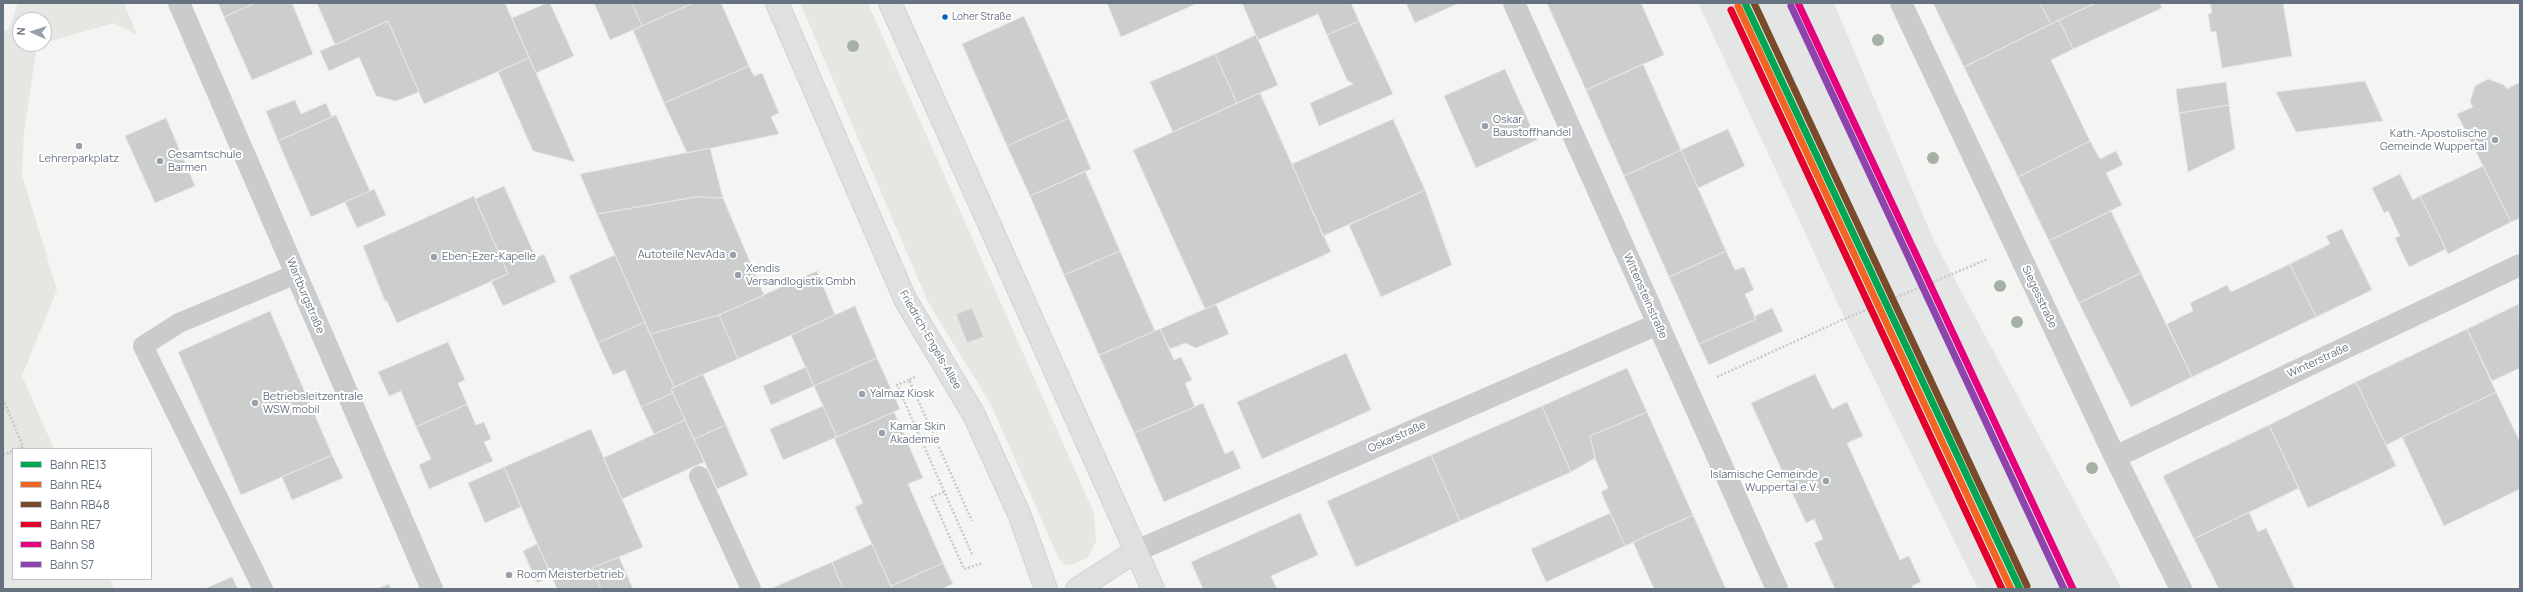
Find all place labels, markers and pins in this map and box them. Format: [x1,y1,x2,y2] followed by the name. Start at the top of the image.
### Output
[952,11,1011,23] place label: Loher Straße
[940,12,950,22] marker: Loher Straße
[1493,113,1571,139] place label: Oskar Baustoffhandel
[1480,121,1490,131] marker: Oskar Baustoffhandel
[2380,127,2487,153] place label: Kath.-Apostolische Gemeinde Wuppertal
[2490,135,2500,145] marker: Kath.-Apostolische Gemeinde Wuppertal
[74,141,84,151] marker: Lehrerparkplatz
[168,148,242,174] place label: Gesamtschule Barmen
[39,152,119,166] place label: Lehrerparkplatz
[155,156,165,166] marker: Gesamtschule Barmen
[638,248,725,262] place label: Autoteile NevAda
[442,250,536,264] place label: Eben-Ezer-Kapelle
[728,250,738,260] marker: Autoteile NevAda
[429,252,439,262] marker: Eben-Ezer-Kapelle
[746,262,856,288] place label: Xendis Versandlogistik Gmbh
[733,270,743,280] marker: Xendis Versandlogistik Gmbh
[870,387,934,401] place label: Yalmaz Kiosk
[857,389,867,399] marker: Yalmaz Kiosk
[263,390,363,416] place label: Betriebsleitzentrale WSW mobil
[250,398,260,408] marker: Betriebsleitzentrale WSW mobil
[890,420,946,446] place label: Kamar Skin Akademie
[877,428,887,438] marker: Kamar Skin Akademie
[1710,468,1818,494] place label: Islamische Gemeinde Wuppertal e.V.
[1821,476,1831,486] marker: Islamische Gemeinde Wuppertal e.V.
[517,568,624,582] place label: Room Meisterbetrieb
[504,570,514,580] marker: Room Meisterbetrieb

